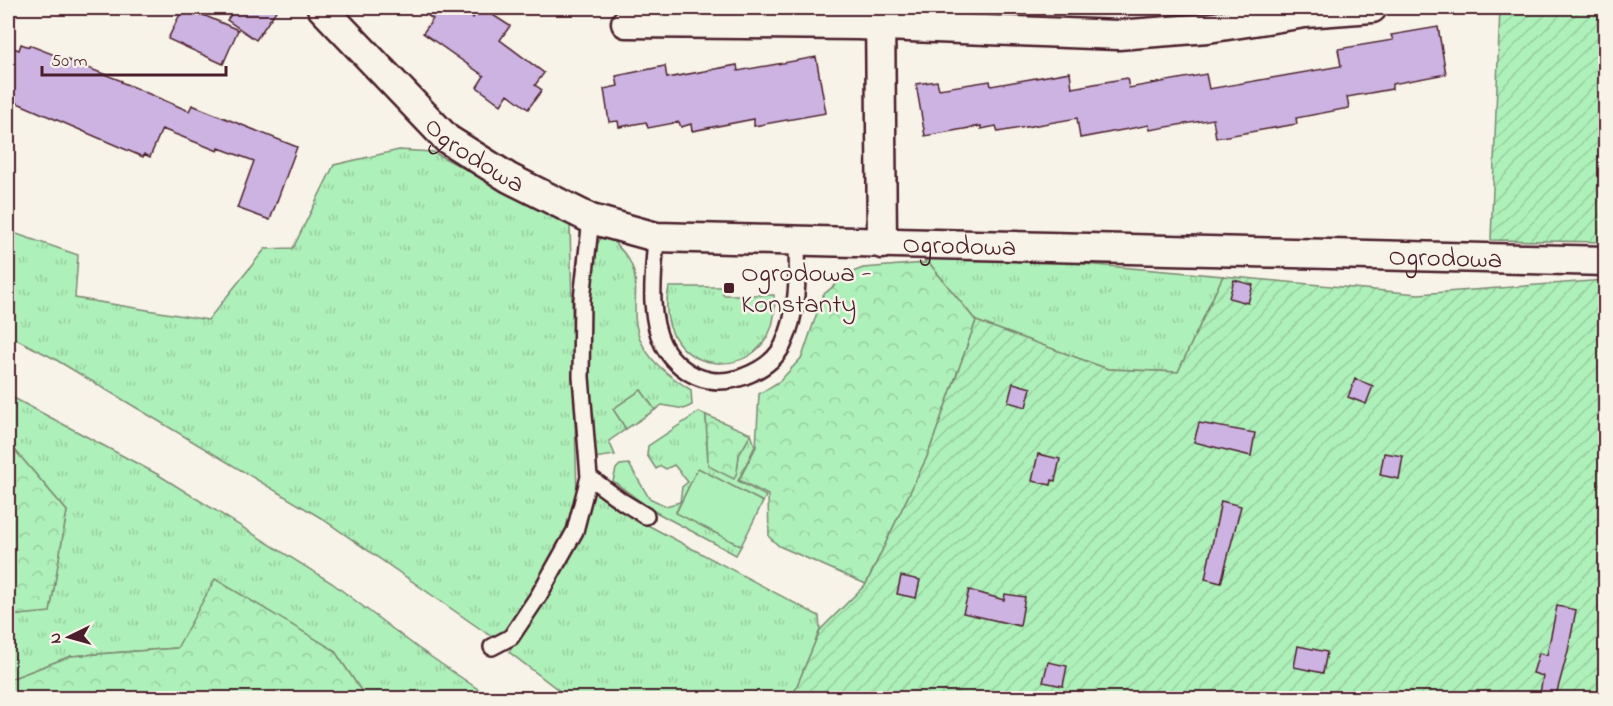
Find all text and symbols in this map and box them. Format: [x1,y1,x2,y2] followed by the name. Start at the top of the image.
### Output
[42,39,226,77] scale bar
[51,49,88,75] text: 50 m
[414,109,531,205] street label: Ogrodowa
[902,226,1017,268] street label: Ogrodowa
[1388,239,1503,280] street label: Ogrodowa
[741,255,872,325] place label: Ogrodowa - Konstanty
[722,281,736,295] marker: Ogrodowa - Konstanty
[39,607,99,667] north arrow
[44,632,68,645] text: N

